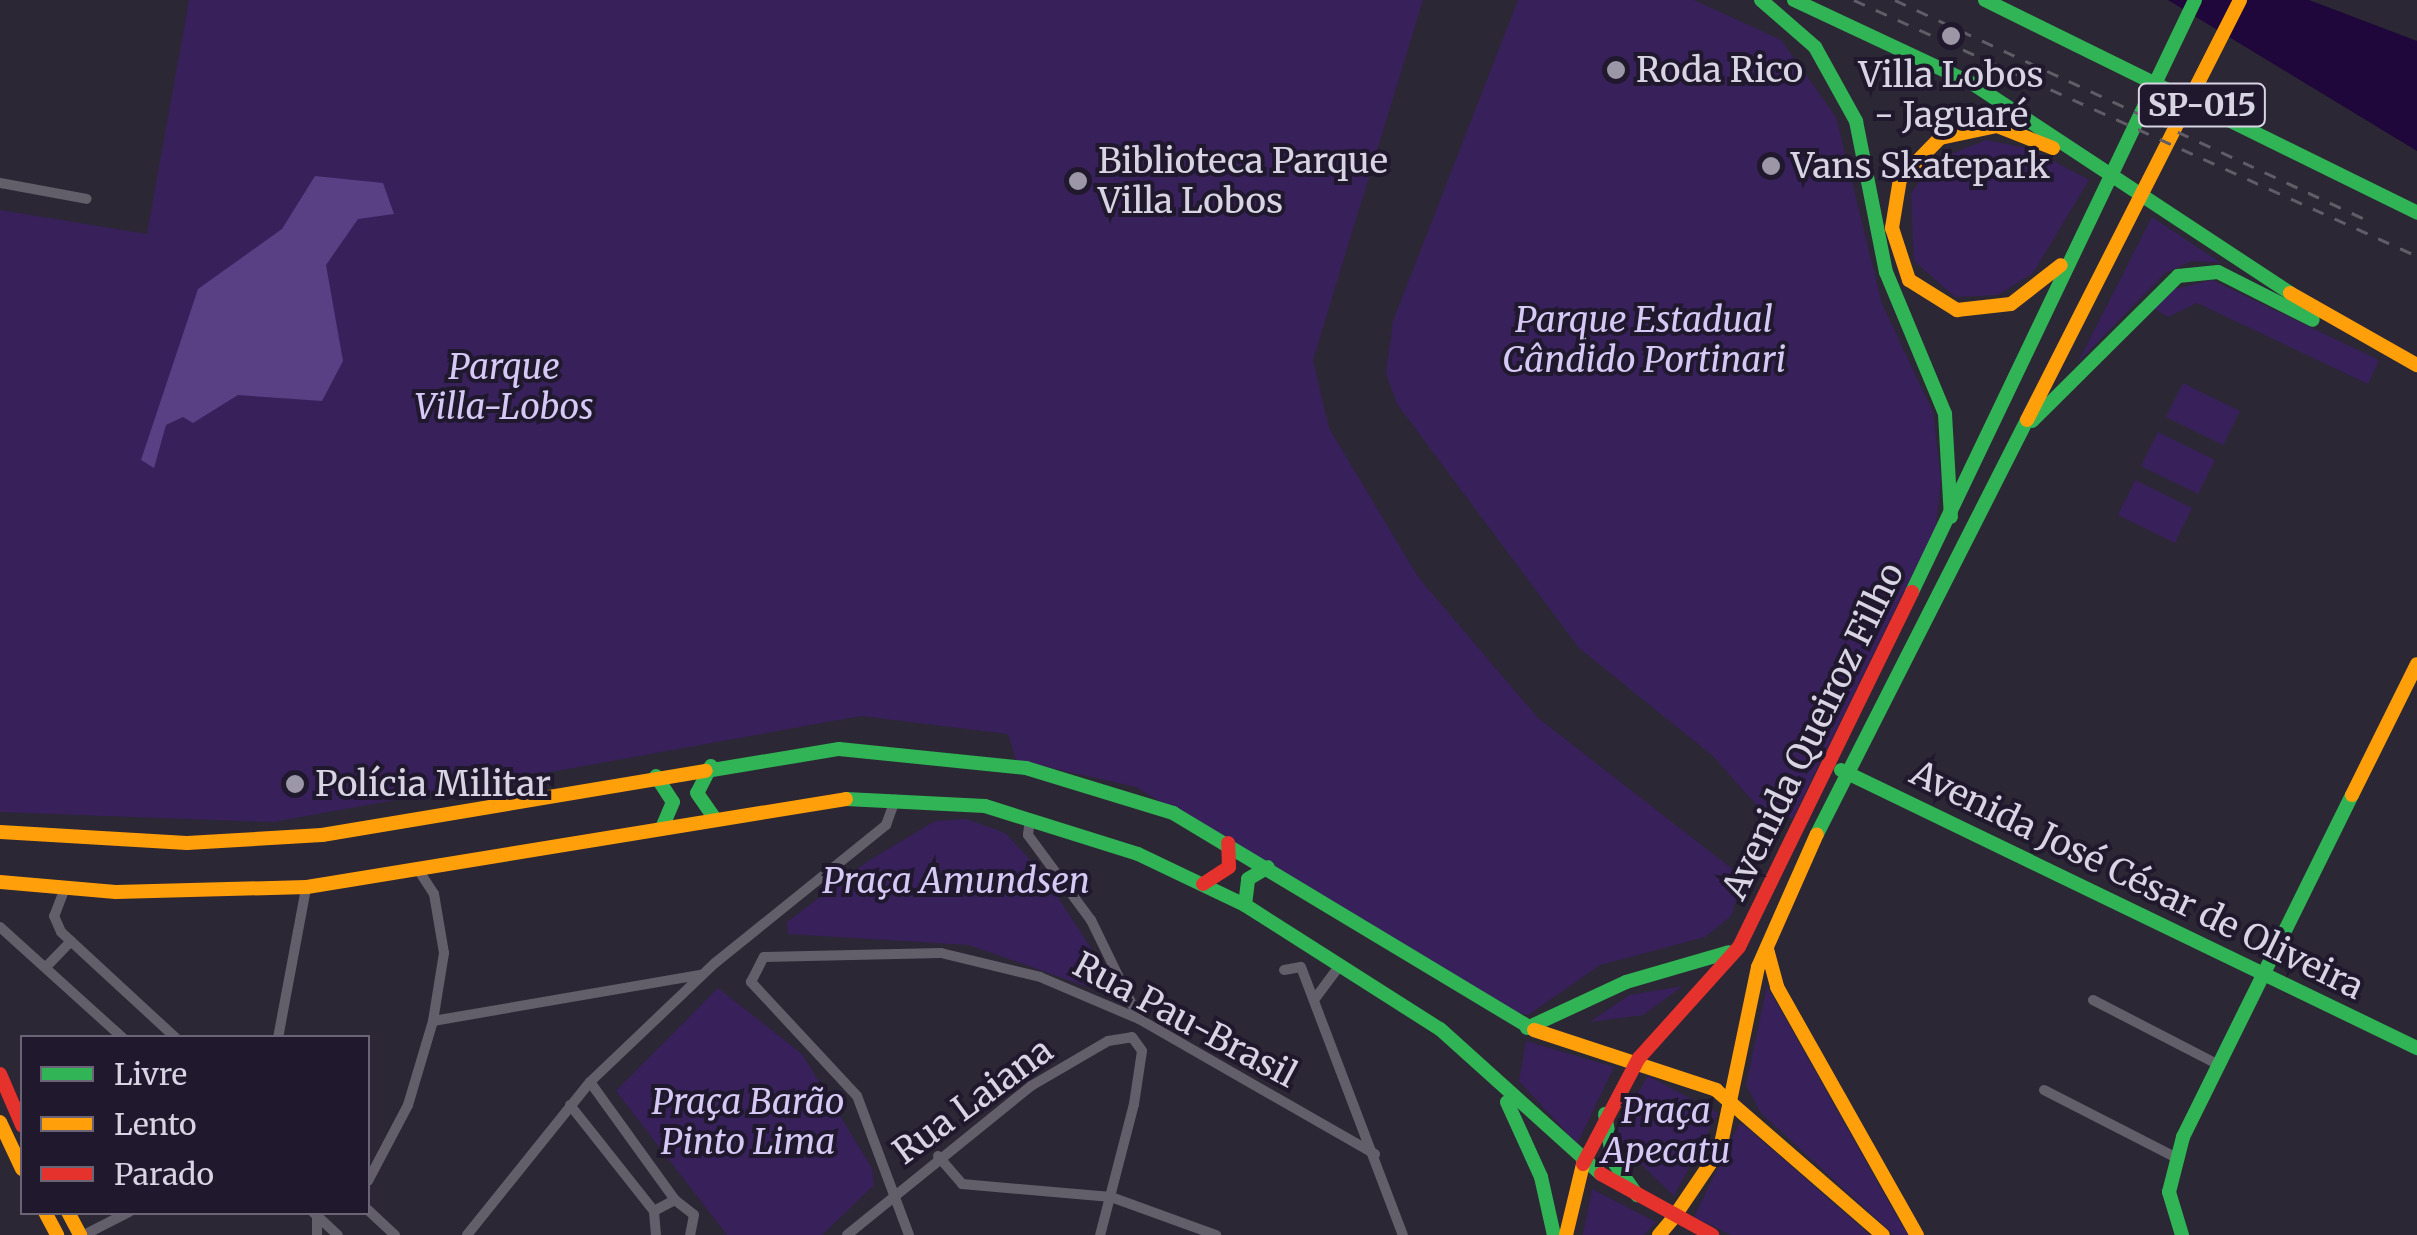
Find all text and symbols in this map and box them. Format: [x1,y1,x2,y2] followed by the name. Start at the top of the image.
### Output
[1938,23,1964,49] marker: Villa Lobos - Jaguaré
[1636,49,1803,91] place label: Roda Rico
[1858,54,2044,136] place label: Villa Lobos - Jaguaré
[1605,59,1627,81] marker: Roda Rico
[2137,78,2267,132] road number: SP-015
[1098,140,1388,222] place label: Biblioteca Parque Villa Lobos
[1791,145,2050,187] place label: Vans Skatepark
[1760,155,1782,177] marker: Vans Skatepark
[1067,170,1089,192] marker: Biblioteca Parque Villa Lobos
[1502,299,1786,381] park label: Parque Estadual Cândido Portinari
[414,346,594,428] park label: Parque Villa-Lobos
[1713,556,1913,906] street label: Avenida Queiroz Filho
[1904,752,2370,1008] street label: Avenida José César de Oliveira
[315,763,551,805] place label: Polícia Militar
[284,773,306,795] marker: Polícia Militar
[822,860,1090,902] park label: Praça Amundsen
[1066,944,1304,1096] street label: Rua Pau-Brasil
[885,1029,1061,1173] street label: Rua Laiana
[20,1035,370,1215] legend
[114,1055,187,1093] text: Livre
[652,1081,844,1163] park label: Praça Barão Pinto Lima
[1601,1090,1731,1172] park label: Praça Apecatu
[114,1105,197,1143] text: Lento
[114,1155,214,1193] text: Parado

